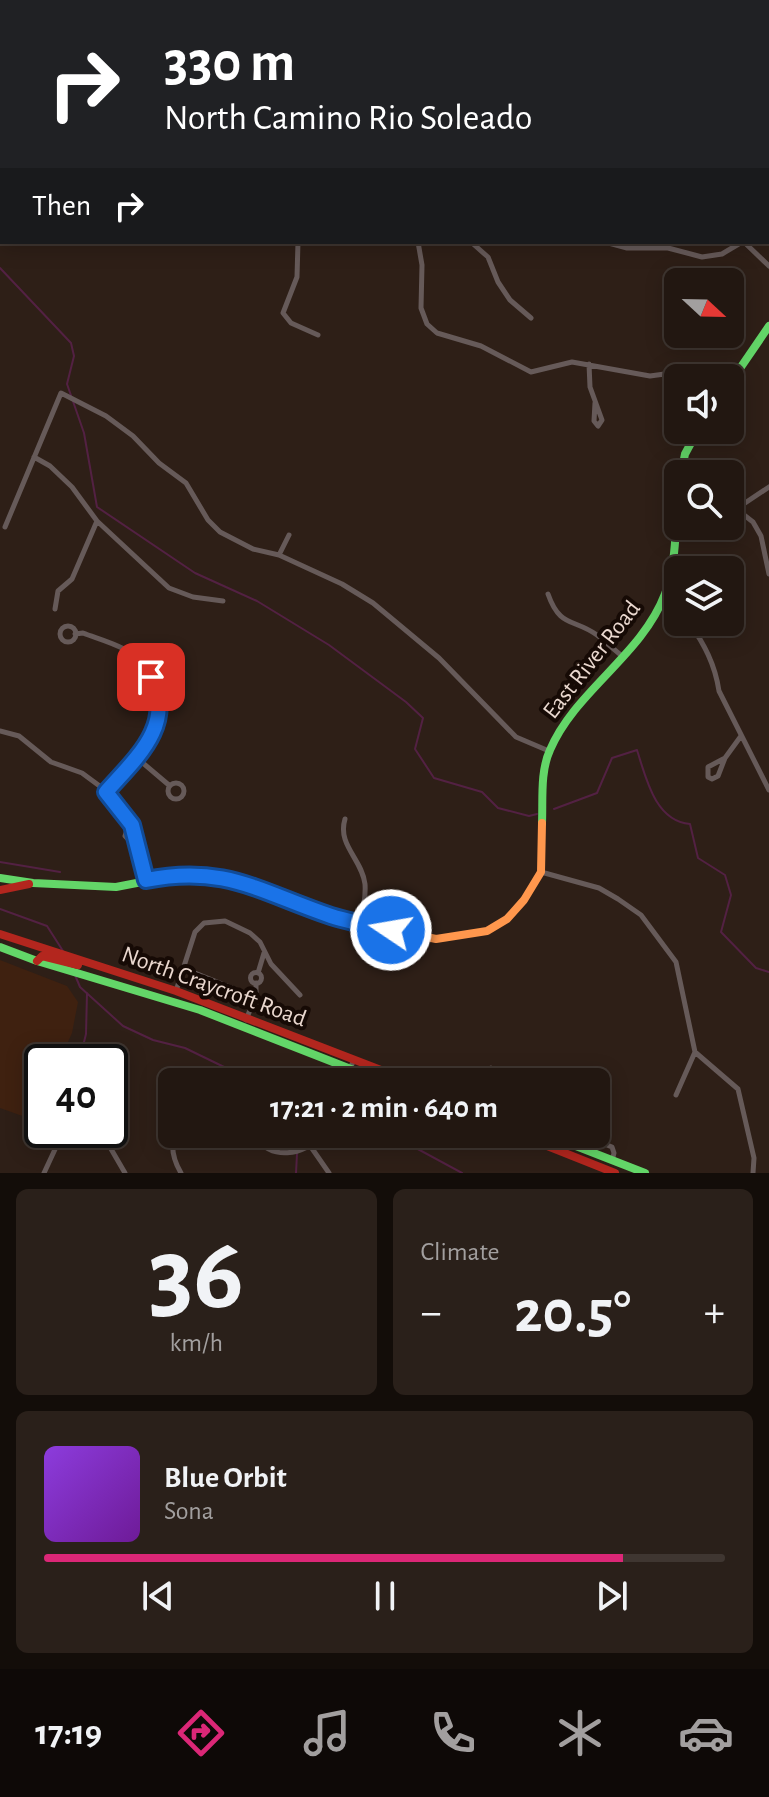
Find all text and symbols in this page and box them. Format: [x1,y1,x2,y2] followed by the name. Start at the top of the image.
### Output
[32,32,136,136] icon: right
[164,35,295,91] text: 330 m
[164,100,532,136] text: North Camino Rio Soleado
[107,184,151,228] icon: right
[32,191,91,221] text: Then
[664,268,744,348] north arrow
[664,268,744,636] map controls
[664,364,744,444] button: sound
[664,460,744,540] button: search
[664,556,744,636] button: layers
[539,597,645,723] street label: East River Road
[117,643,185,711] pin
[129,655,173,699] icon: arrive
[349,888,433,972] position arrow
[119,942,309,1032] street label: North Craycroft Road
[24,1044,128,1148] speed limit sign: 40
[270,1093,498,1123] text: 17:21 · 2 min · 640 m
[149,1224,244,1328] text: 36
[421,1239,499,1265] text: Climate
[514,1283,631,1343] text: 20.5°
[421,1291,442,1335] text: −
[704,1291,725,1335] text: +
[169,1330,223,1356] text: km/h
[164,1463,287,1493] text: Blue Orbit
[164,1498,214,1524] text: Sona
[136,1574,180,1618] icon: previous
[363,1574,407,1618] icon: pause
[590,1574,634,1618] icon: next
[173,1705,229,1761] icon: directions
[299,1705,355,1761] icon: music
[425,1705,481,1761] icon: phone
[552,1705,608,1761] icon: climate
[678,1705,734,1761] icon: car
[35,1715,102,1751] text: 17:19

